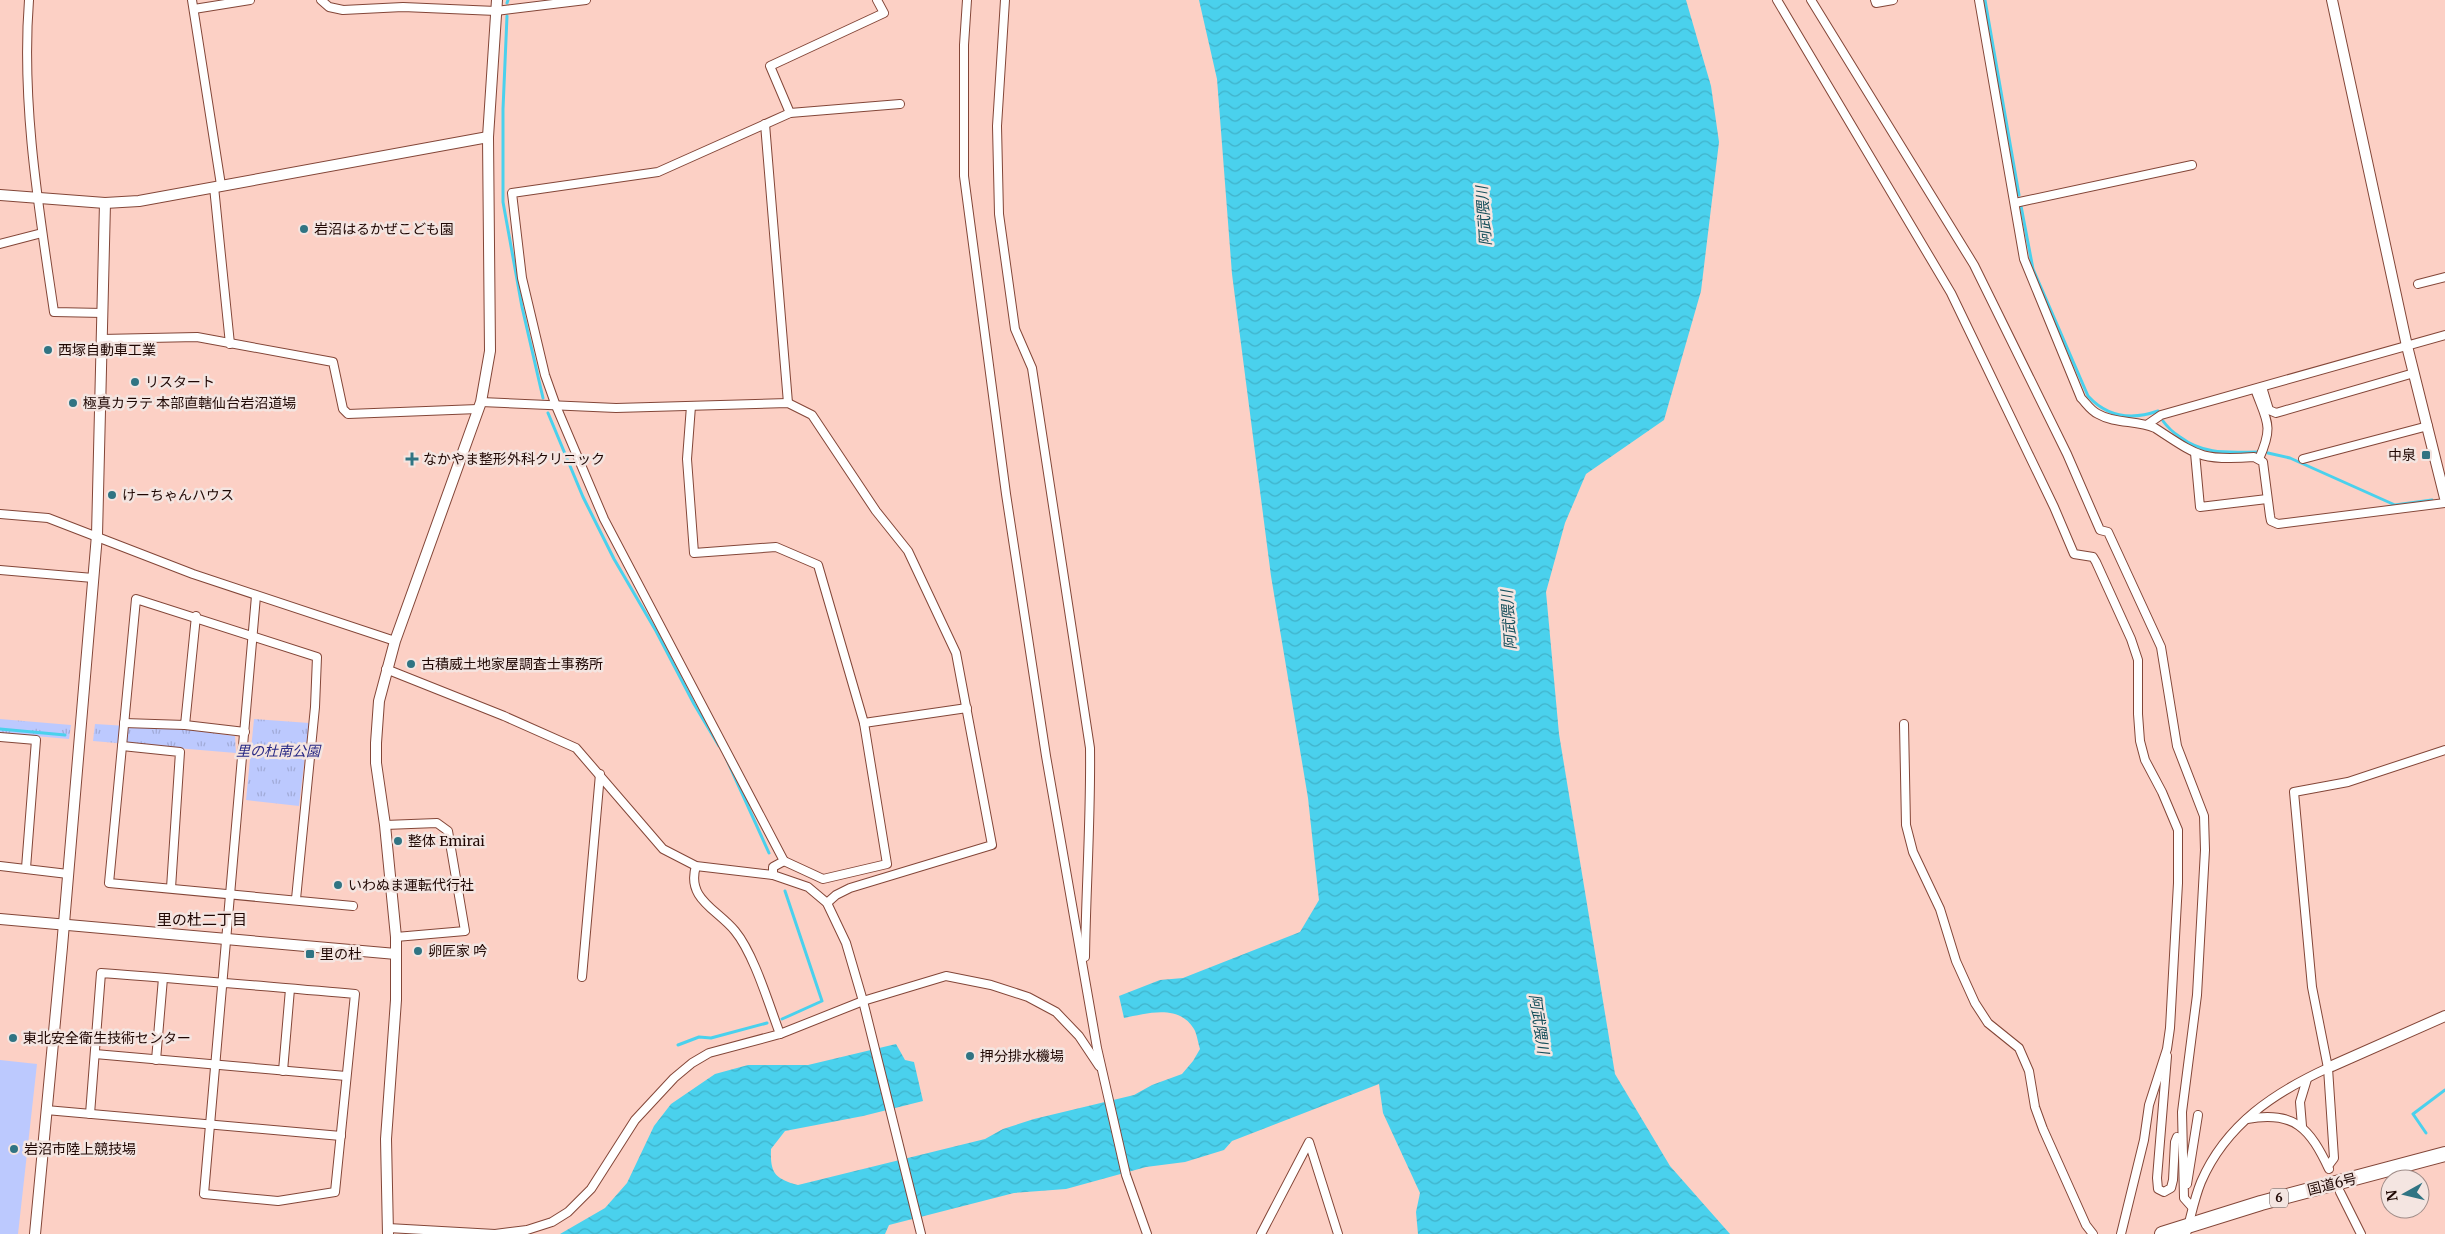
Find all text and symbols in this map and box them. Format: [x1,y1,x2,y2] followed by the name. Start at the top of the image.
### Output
[1472,183,1495,247] water label: 阿武隈川
[314,220,454,238] place label: 岩沼はるかぜこども園
[298,223,310,235] marker: 岩沼はるかぜこども園
[58,341,156,359] place label: 西塚自動車工業
[42,344,54,356] marker: 西塚自動車工業
[145,373,215,391] place label: リスタート
[129,376,141,388] marker: リスタート
[83,394,296,412] place label: 極真カラテ 本部直轄仙台岩沼道場
[67,397,79,409] marker: 極真カラテ 本部直轄仙台岩沼道場
[2388,446,2416,464] place label: 中泉
[2420,449,2432,461] marker: 中泉
[423,450,605,468] place label: なかやま整形外科クリニック
[405,452,419,466] marker: なかやま整形外科クリニック
[122,486,234,504] place label: けーちゃんハウス
[106,489,118,501] marker: けーちゃんハウス
[1497,587,1520,651] water label: 阿武隈川
[421,655,603,673] place label: 古積威土地家屋調査士事務所
[405,658,417,670] marker: 古積威土地家屋調査士事務所
[236,742,322,760] park label: 里の杜南公園
[408,832,485,850] place label: 整体 Emirai
[392,835,404,847] marker: 整体 Emirai
[348,876,474,894] place label: いわぬま運転代行社
[332,879,344,891] marker: いわぬま運転代行社
[157,910,247,929] district label: 里の杜二丁目
[428,942,487,960] place label: 卵匠家 吟
[320,945,362,963] place label: 里の杜
[412,945,424,957] marker: 卵匠家 吟
[304,948,316,960] marker: 里の杜
[1526,993,1553,1057] water label: 阿武隈川
[23,1029,191,1047] place label: 東北安全衛生技術センター
[7,1032,19,1044] marker: 東北安全衛生技術センター
[980,1047,1064,1065] place label: 押分排水機場
[964,1050,976,1062] marker: 押分排水機場
[24,1140,136,1158] place label: 岩沼市陸上競技場
[8,1143,20,1155] marker: 岩沼市陸上競技場
[2305,1169,2359,1199] street label: 国道6号
[2380,1169,2430,1219] north arrow
[2270,1188,2288,1208] road number: 6
[2382,1189,2402,1203] text: N

